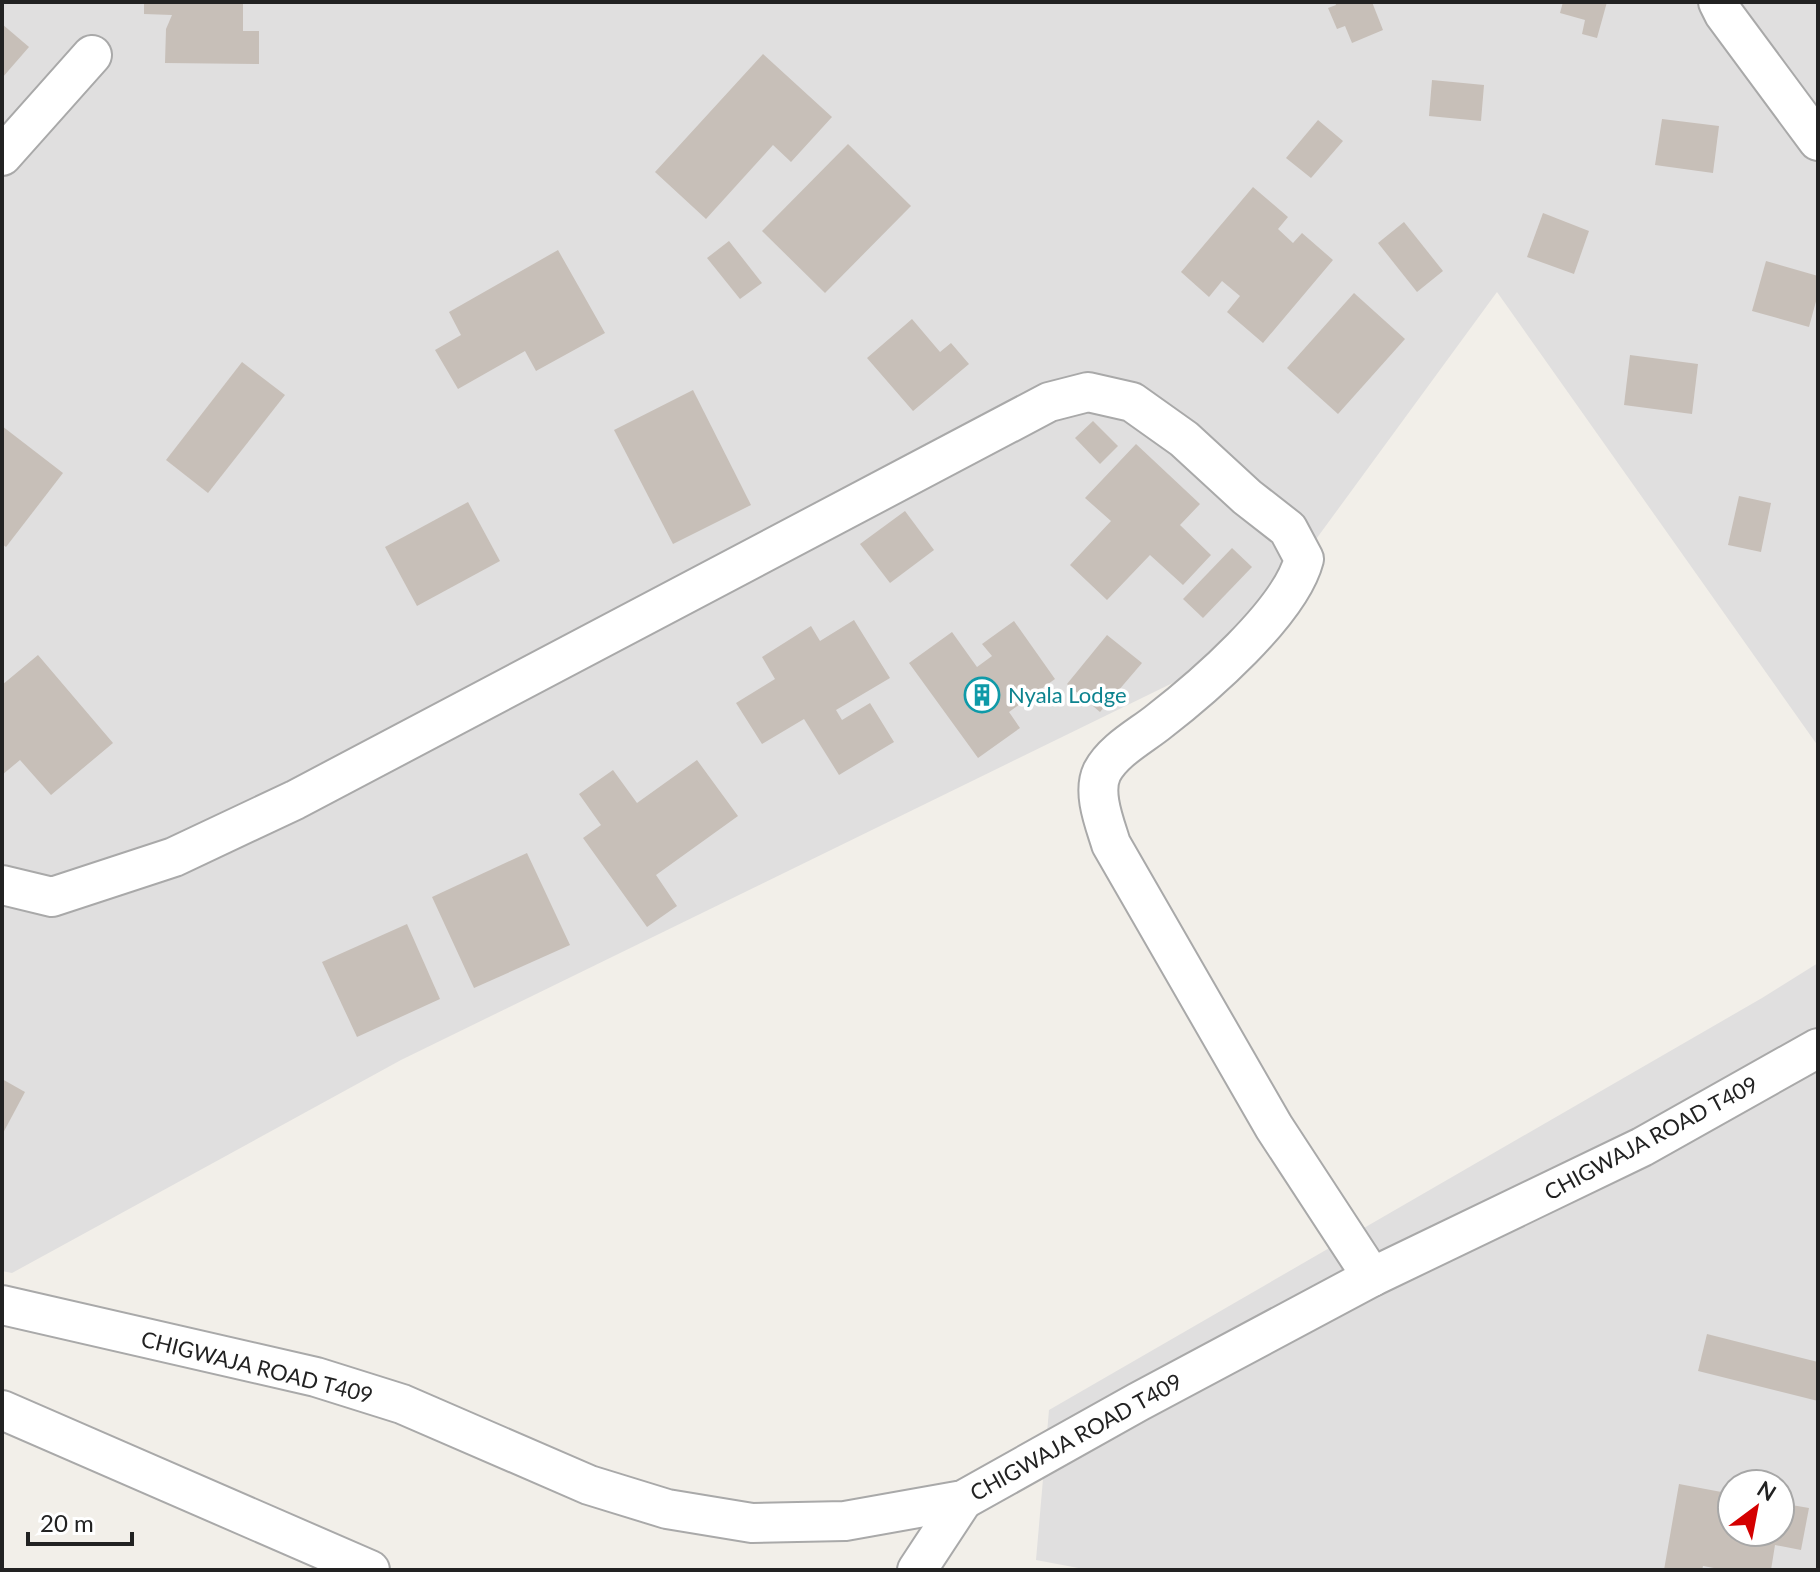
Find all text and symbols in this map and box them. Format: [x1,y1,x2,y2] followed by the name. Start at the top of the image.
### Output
[963,676,1001,714] building icon: Nyala Lodge
[1008,681,1127,708] place label: Nyala Lodge
[1539,1070,1762,1205] street label: CHIGWAJA ROAD T409
[138,1325,376,1408] street label: CHIGWAJA ROAD T409
[965,1367,1186,1506] street label: CHIGWAJA ROAD T409
[1716,1468,1796,1548] north arrow
[1753,1475,1781,1507] text: N
[28,1496,132,1546] scale bar
[40,1508,94,1537] text: 20 m

